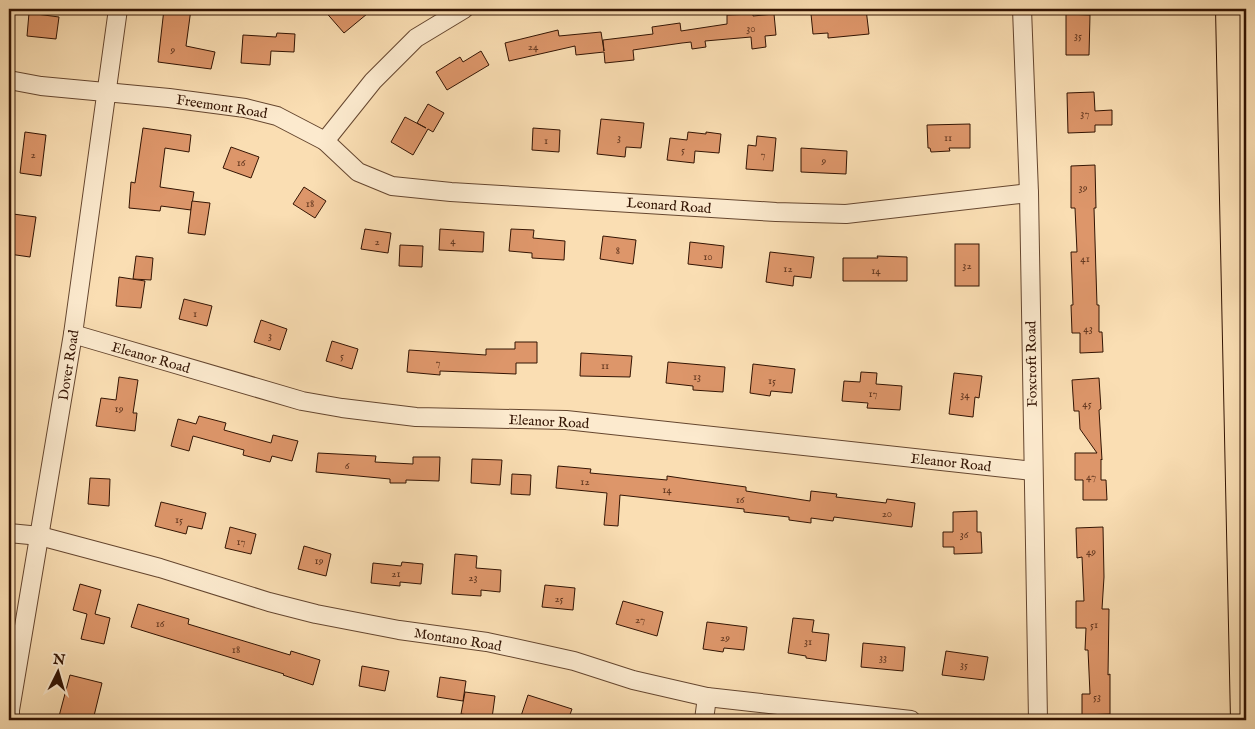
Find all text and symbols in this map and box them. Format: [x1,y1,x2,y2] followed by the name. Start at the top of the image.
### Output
[746,22,756,36] house number: 30
[1074,29,1082,43] house number: 35
[528,40,539,54] house number: 24
[170,43,176,57] house number: 9
[175,91,269,123] street label: Freemont Road
[1080,107,1090,121] house number: 37
[617,131,621,145] house number: 3
[944,131,952,145] house number: 11
[544,134,548,148] house number: 1
[681,143,685,157] house number: 5
[30,148,36,162] house number: 2
[760,148,766,162] house number: 7
[821,154,827,168] house number: 9
[237,156,246,170] house number: 16
[1079,181,1088,195] house number: 39
[626,194,712,218] street label: Leonard Road
[306,197,314,211] house number: 18
[450,234,456,248] house number: 4
[374,235,380,249] house number: 2
[616,244,620,258] house number: 8
[703,250,713,264] house number: 10
[1080,252,1090,266] house number: 41
[962,259,972,273] house number: 32
[783,262,793,276] house number: 12
[871,264,881,278] house number: 14
[193,307,197,321] house number: 1
[1022,320,1042,407] street label: Foxcroft Road
[1083,322,1093,336] house number: 43
[55,328,84,402] street label: Dover Road
[268,329,272,343] house number: 3
[109,338,193,378] street label: Eleanor Road
[340,349,344,363] house number: 5
[435,356,441,370] house number: 7
[601,359,609,373] house number: 11
[693,370,701,384] house number: 13
[768,374,776,388] house number: 15
[868,387,878,401] house number: 17
[960,388,970,402] house number: 34
[1082,397,1092,411] house number: 45
[115,402,124,416] house number: 19
[508,411,590,433] street label: Eleanor Road
[910,450,993,476] street label: Eleanor Road
[345,459,350,473] house number: 6
[1086,470,1096,484] house number: 47
[580,475,590,489] house number: 12
[662,483,672,497] house number: 14
[736,493,745,507] house number: 16
[882,507,892,521] house number: 20
[175,513,183,527] house number: 15
[960,528,969,542] house number: 36
[236,535,246,549] house number: 17
[1086,545,1096,559] house number: 49
[315,554,324,568] house number: 19
[391,567,401,581] house number: 21
[468,571,478,585] house number: 23
[554,592,564,606] house number: 25
[635,613,645,627] house number: 27
[156,617,165,631] house number: 16
[1090,618,1098,632] house number: 51
[413,624,503,656] street label: Montano Road
[720,631,730,645] house number: 29
[804,635,812,649] house number: 31
[232,643,240,657] house number: 18
[32,646,82,696] north arrow
[51,650,66,670] text: N
[879,651,887,665] house number: 33
[960,658,968,672] house number: 35
[1093,690,1101,704] house number: 53

